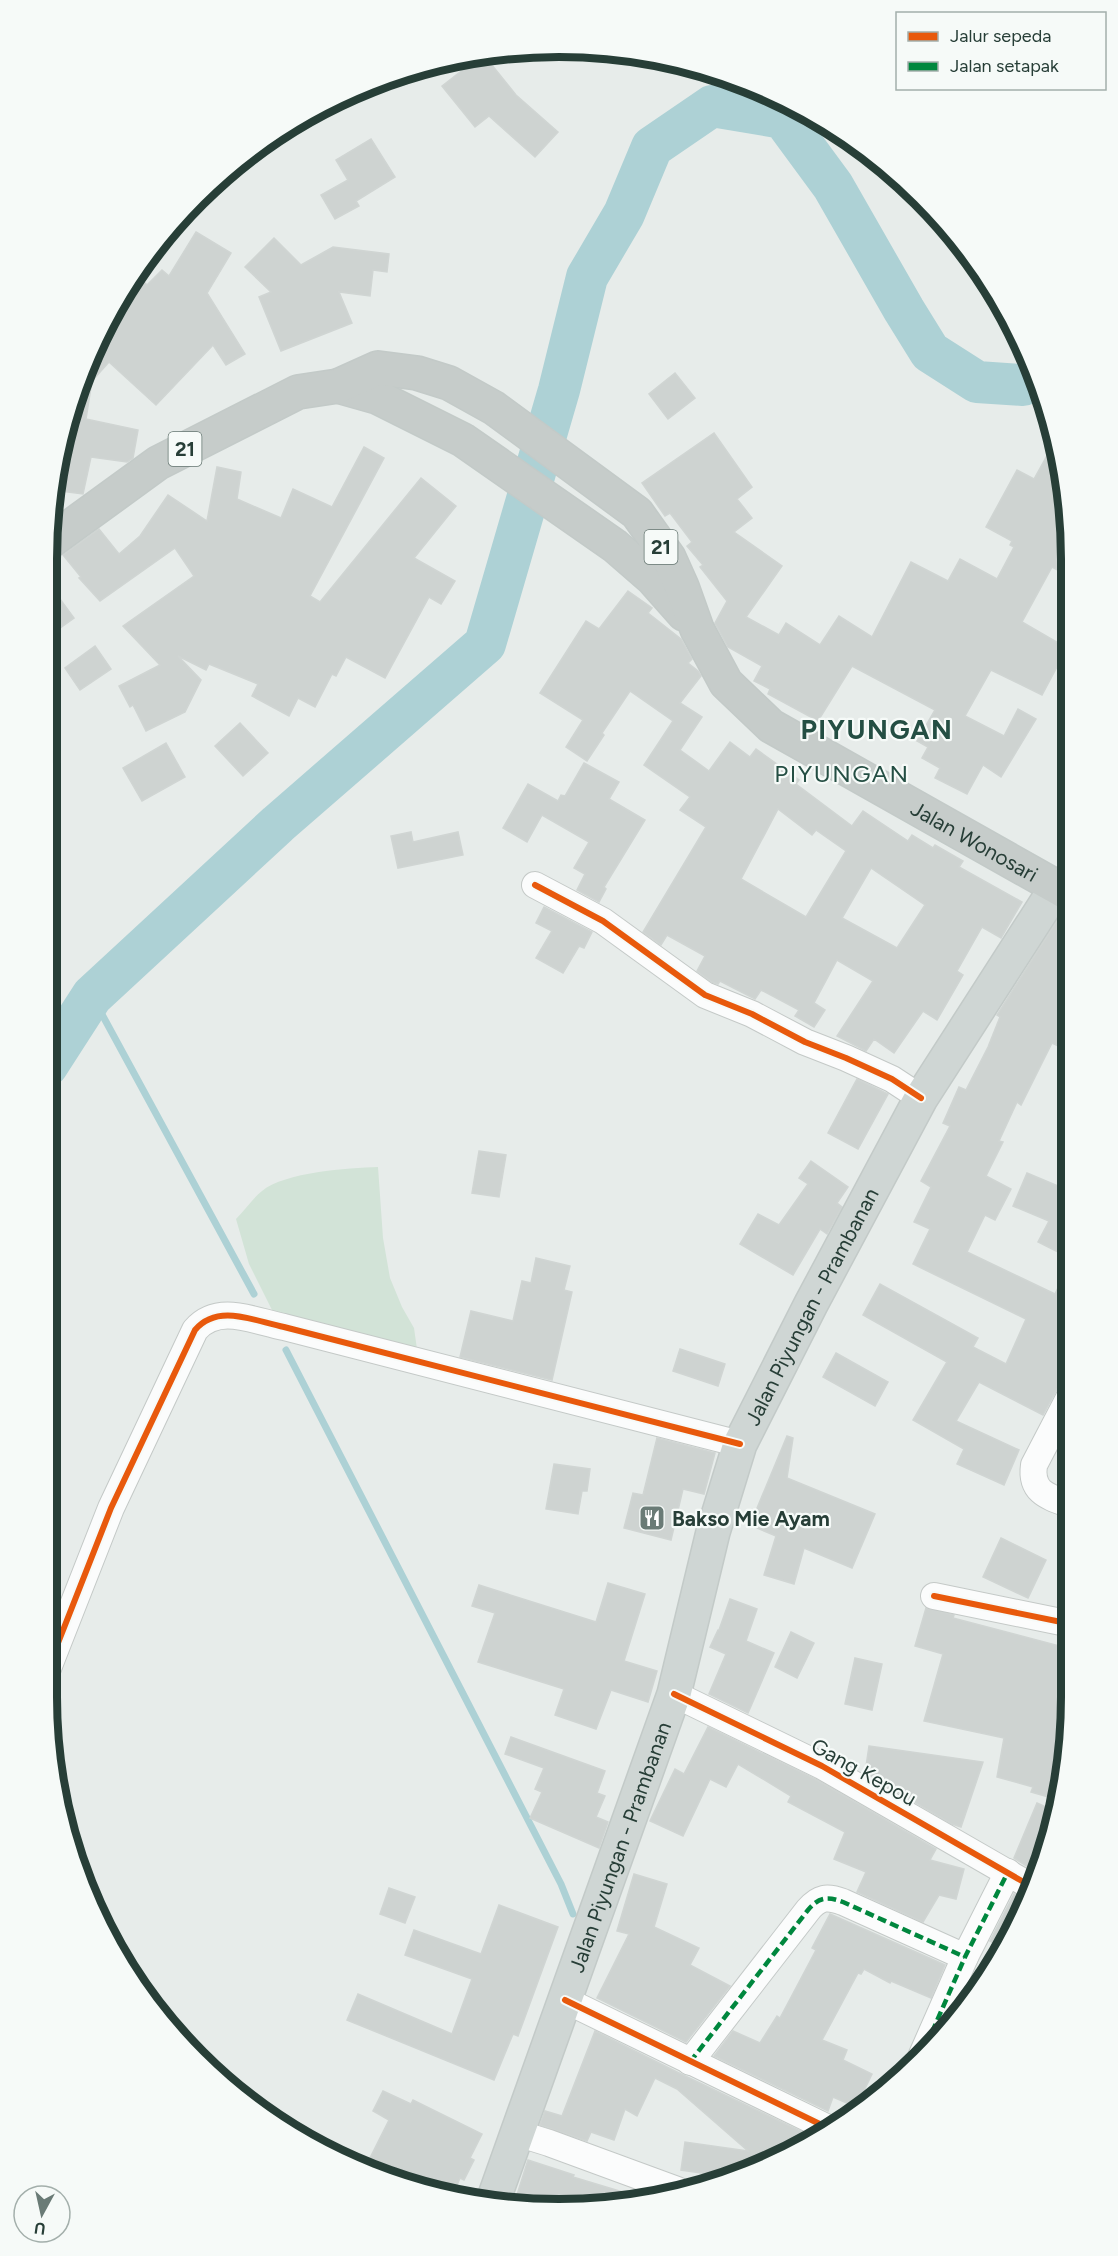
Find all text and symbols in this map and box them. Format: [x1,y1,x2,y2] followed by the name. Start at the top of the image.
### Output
[896,12,1106,90] legend
[950,25,1051,47] text: Jalur sepeda
[950,55,1059,77] text: Jalan setapak
[168,432,201,466] road number: 21
[644,530,678,564] road number: 21
[801,713,954,746] district label: PIYUNGAN
[774,759,910,788] district label: PIYUNGAN
[907,795,1043,887] street label: Jalan Wonosari
[739,1183,883,1429] street label: Jalan Piyungan - Prambanan
[637,1503,667,1533] restaurant icon: Bakso Mie Ayam
[672,1506,830,1531] place label: Bakso Mie Ayam
[563,1718,676,1976] street label: Jalan Piyungan - Prambanan
[807,1733,921,1811] street label: Gang Kepou
[12,2184,72,2244] north arrow
[33,2218,47,2239] text: U

